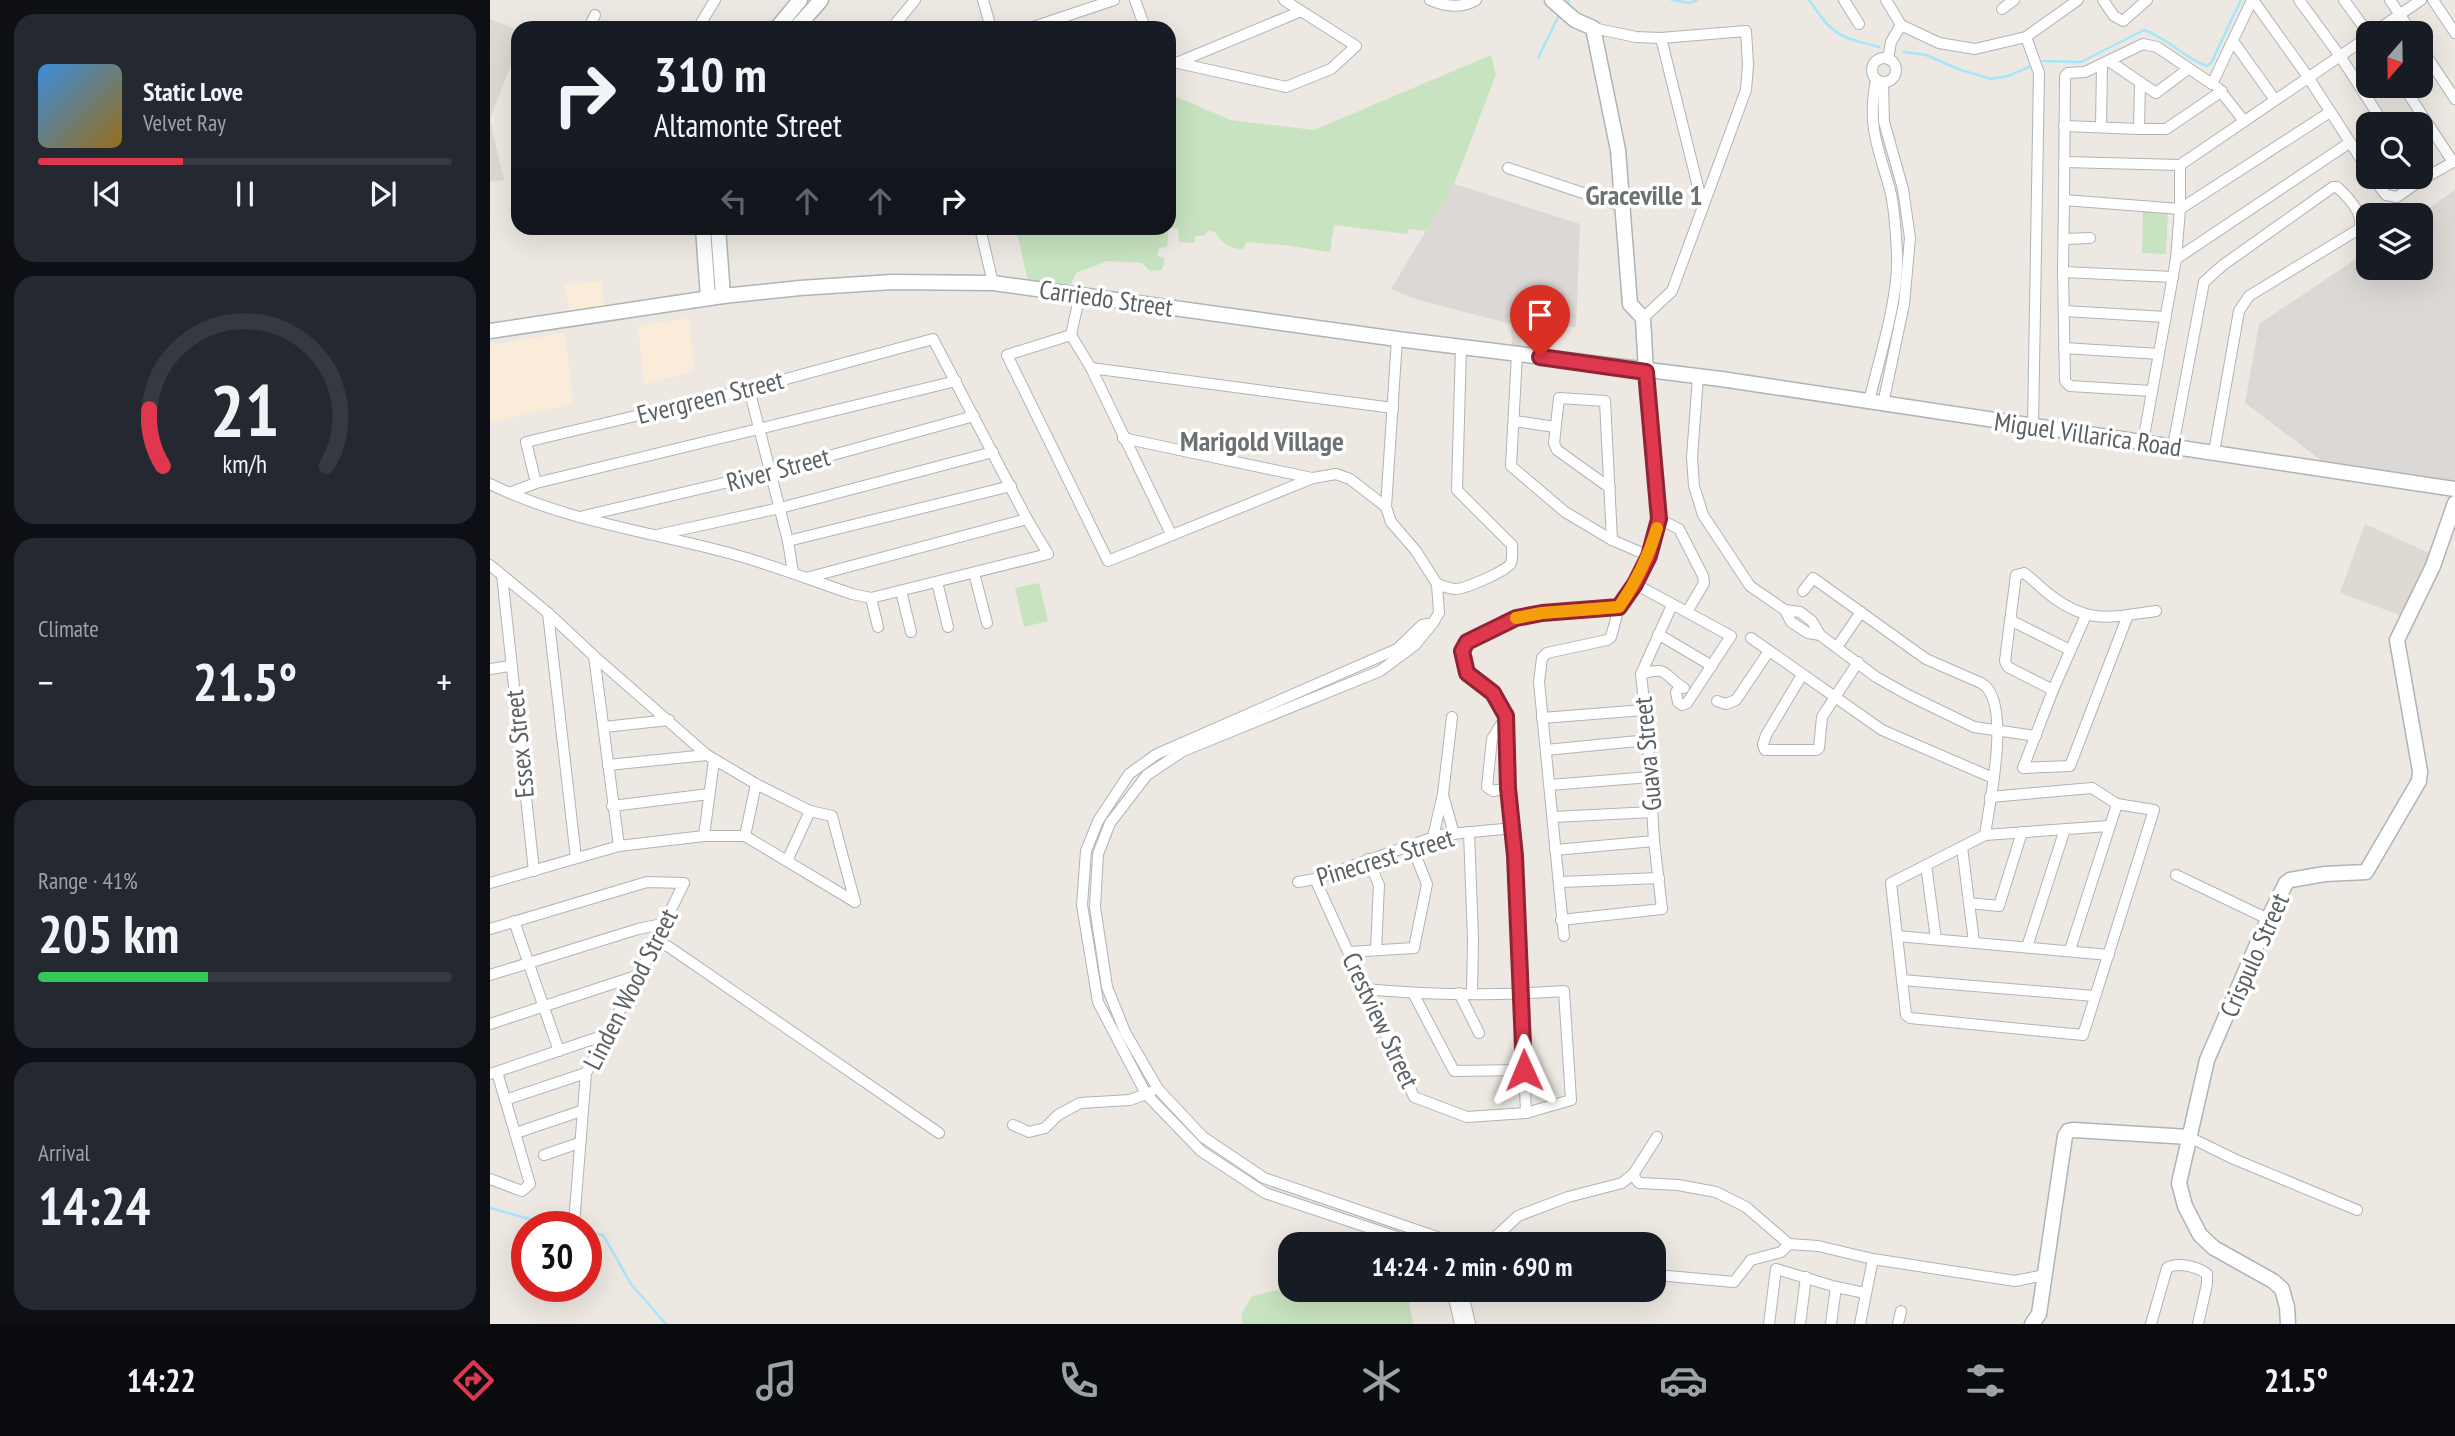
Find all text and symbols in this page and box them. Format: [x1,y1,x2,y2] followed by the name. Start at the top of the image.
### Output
[2356,21,2432,98] north arrow
[2356,21,2433,280] map controls
[654,42,767,106] text: 310 m
[539,49,630,140] icon: right
[143,75,243,108] text: Static Love
[654,104,842,146] text: Altamonte Street
[143,108,226,137] text: Velvet Ray
[2356,112,2433,189] button: search
[88,175,126,213] icon: previous
[226,175,264,213] icon: pause
[364,175,402,213] icon: next
[1585,176,1703,213] district label: Graceville 1
[715,182,753,220] icon: left
[788,182,826,220] icon: ahead
[861,182,899,220] icon: ahead
[934,182,972,220] icon: right
[2356,203,2433,280] button: layers
[1037,272,1175,324] street label: Carriedo Street
[1510,285,1570,357] pin
[1521,296,1559,334] icon: arrive
[210,362,280,456] text: 21
[633,363,787,431] street label: Evergreen Street
[1992,405,2184,463] street label: Miguel Villarica Road
[1180,422,1344,459] district label: Marigold Village
[723,439,833,499] street label: River Street
[223,448,267,480] text: km/h
[38,614,99,643] text: Climate
[193,648,297,715] text: 21.5°
[38,657,54,706] text: −
[436,657,452,706] text: +
[497,688,541,800] street label: Essex Street
[1626,696,1668,812] street label: Guava Street
[1312,821,1458,893] street label: Pinecrest Street
[38,866,138,895] text: Range · 41%
[2212,888,2296,1022] street label: Crispulo Street
[38,900,179,967] text: 205 km
[575,903,685,1075] street label: Linden Wood Street
[1335,947,1427,1093] street label: Crestview Street
[1487,1033,1561,1107] position arrow
[38,1138,90,1167] text: Arrival
[38,1172,150,1239] text: 14:24
[511,1211,602,1302] speed limit sign: 30
[1372,1250,1572,1283] text: 14:24 · 2 min · 690 m
[449,1356,498,1405] icon: directions
[752,1356,801,1405] icon: music
[1054,1356,1103,1405] icon: phone
[1357,1356,1406,1405] icon: climate
[1659,1356,1708,1405] icon: car
[1961,1356,2010,1405] icon: filters
[127,1359,196,1401] text: 14:22
[2264,1359,2328,1401] text: 21.5°

